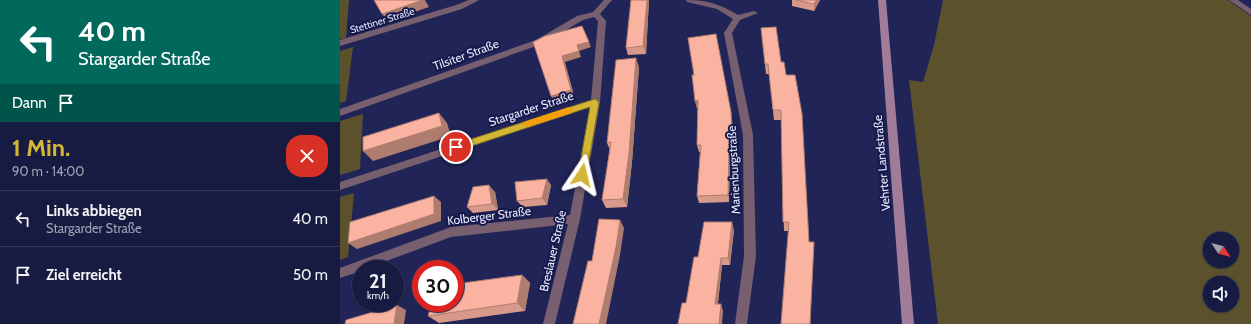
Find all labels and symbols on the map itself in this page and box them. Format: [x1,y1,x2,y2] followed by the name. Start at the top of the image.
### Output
[348,4,416,36] street label: Stettiner Straße
[431,36,501,73] street label: Tilsiter Straße
[487,88,575,129] street label: Stargarder Straße
[870,114,893,212] street label: Vehrter Landstraße
[724,125,743,215] street label: Marienburgstraße
[439,130,473,164] pin
[561,154,603,196] position arrow
[446,203,532,228] street label: Kolberger Straße
[536,209,569,293] street label: Breslauer Straße
[1203,232,1239,268] north arrow
[412,260,464,312] speed limit sign: 30

